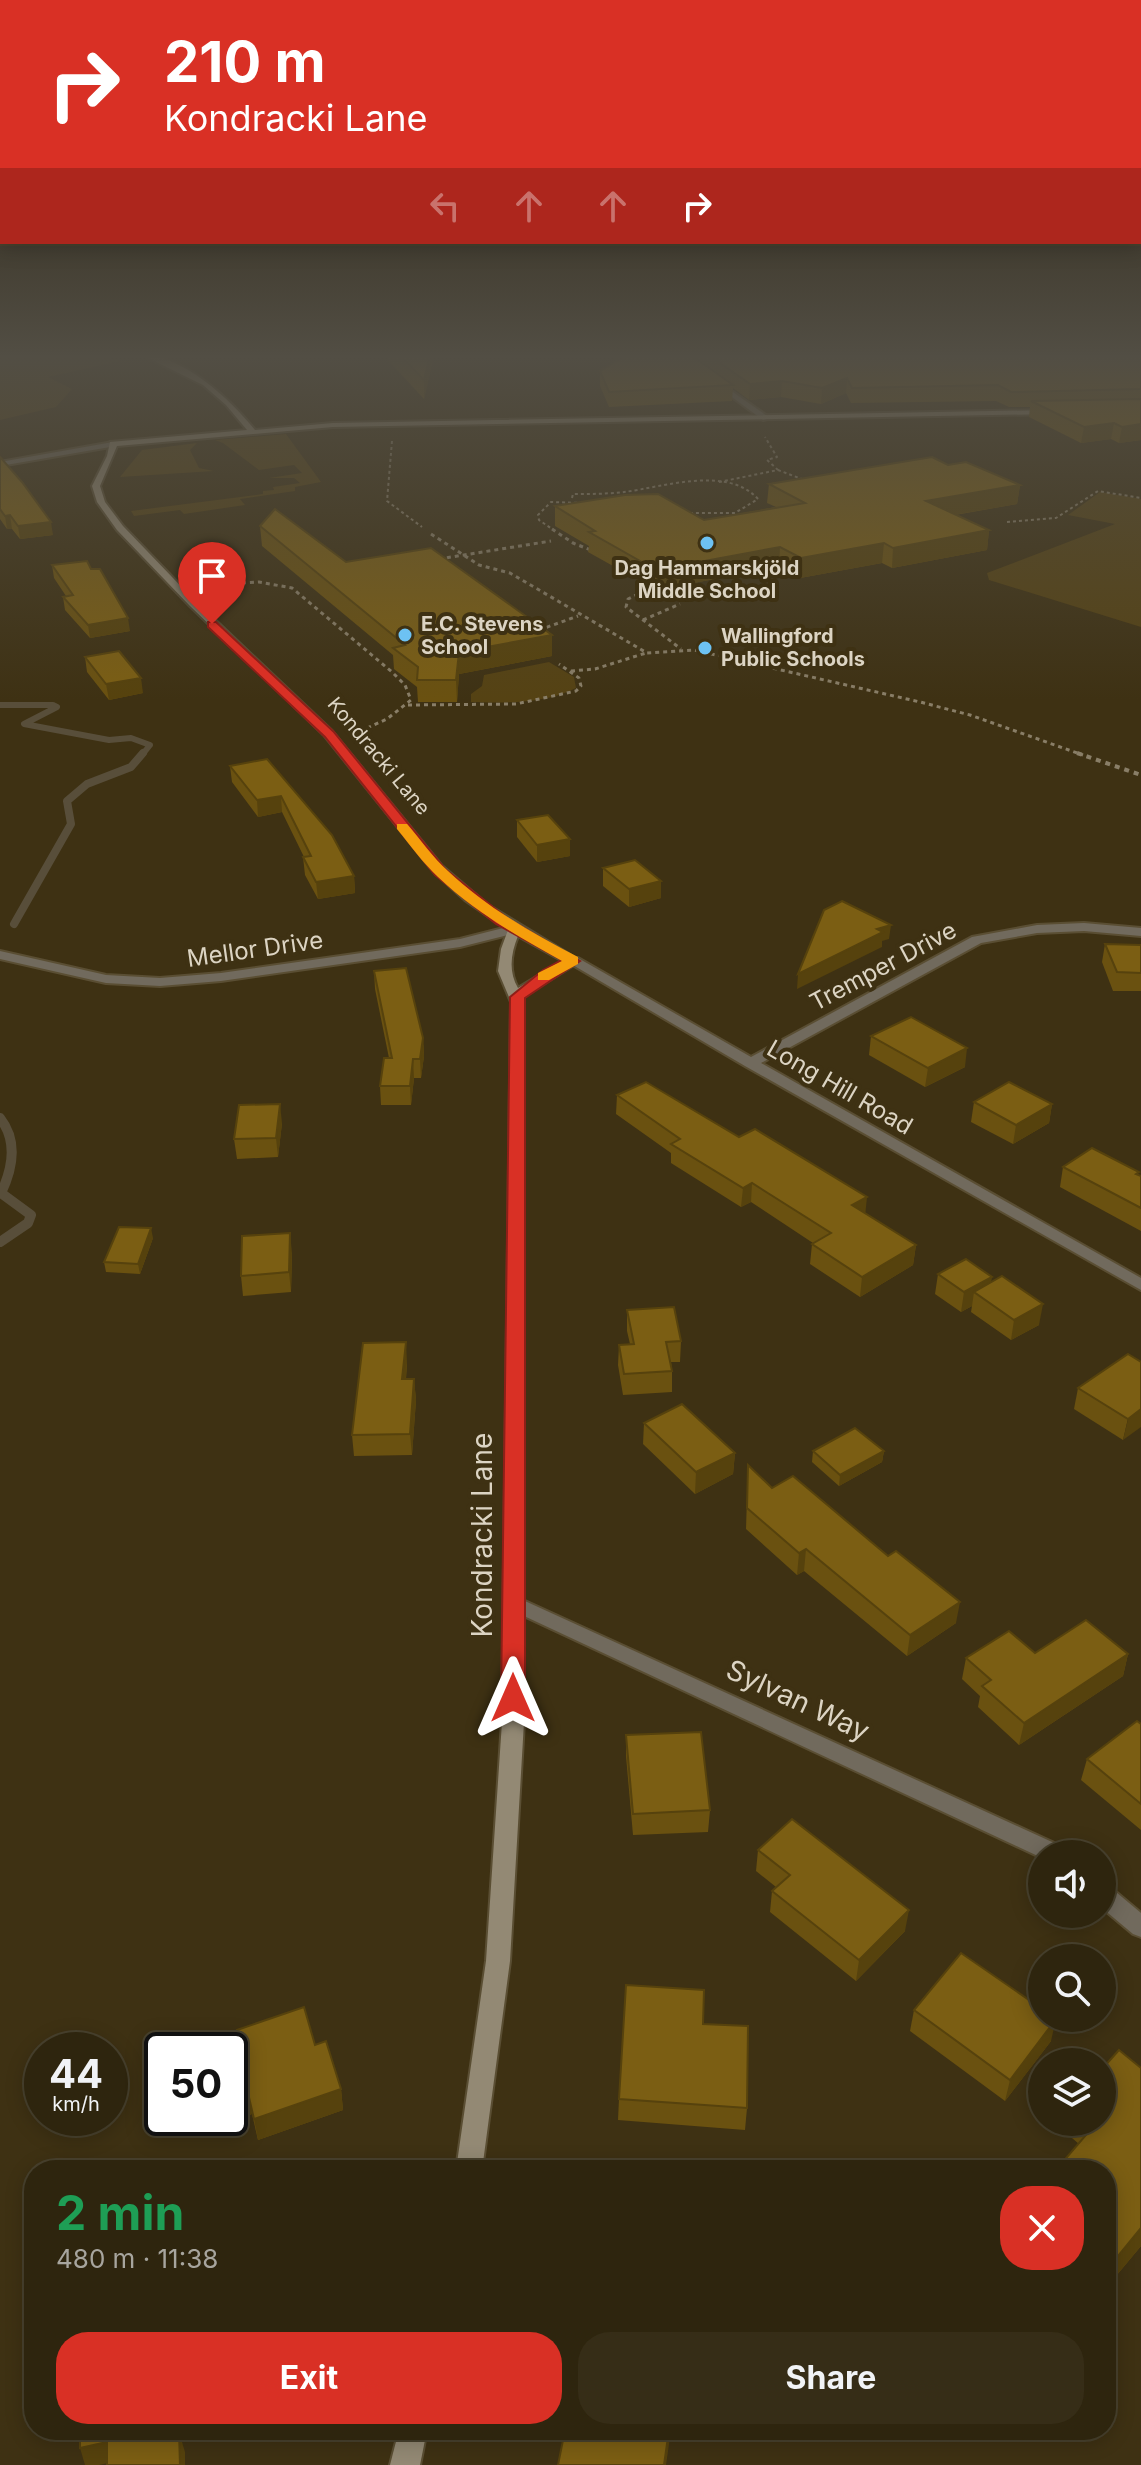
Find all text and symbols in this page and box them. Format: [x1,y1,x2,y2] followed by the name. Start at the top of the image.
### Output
[164,28,326,96] text: 210 m
[32,32,136,136] icon: right
[164,96,427,140] text: Kondracki Lane
[423,184,467,228] icon: left
[507,184,551,228] icon: ahead
[591,184,635,228] icon: ahead
[675,184,719,228] icon: right
[698,534,716,552] marker: Dag Hammarskjöld Middle School
[178,542,246,624] pin
[190,554,234,598] icon: arrive
[615,556,799,603] place label: Dag Hammarskjöld Middle School
[421,612,544,659] place label: E.C. Stevens School
[721,624,865,671] place label: Wallingford Public Schools
[396,626,414,644] marker: E.C. Stevens School
[696,639,714,657] marker: Wallingford Public Schools
[323,692,435,820] street label: Kondracki Lane
[805,915,961,1017] street label: Tremper Drive
[185,925,325,973] street label: Mellor Drive
[762,1034,918,1140] street label: Long Hill Road
[465,1433,499,1637] street label: Kondracki Lane
[721,1652,875,1748] street label: Sylvan Way
[471,1656,555,1740] position arrow
[1028,1840,1116,2136] map controls
[1028,1840,1116,1928] button: sound
[1028,1944,1116,2032] button: search
[144,2032,248,2136] speed limit sign: 50
[1028,2048,1116,2136] button: layers
[49,2049,103,2098] text: 44
[52,2092,100,2116] text: km/h
[56,2183,184,2242] text: 2 min
[1000,2186,1084,2270] button: close
[56,2243,218,2274] text: 480 m · 11:38
[56,2332,562,2424] button: Exit
[578,2332,1084,2424] button: Share

